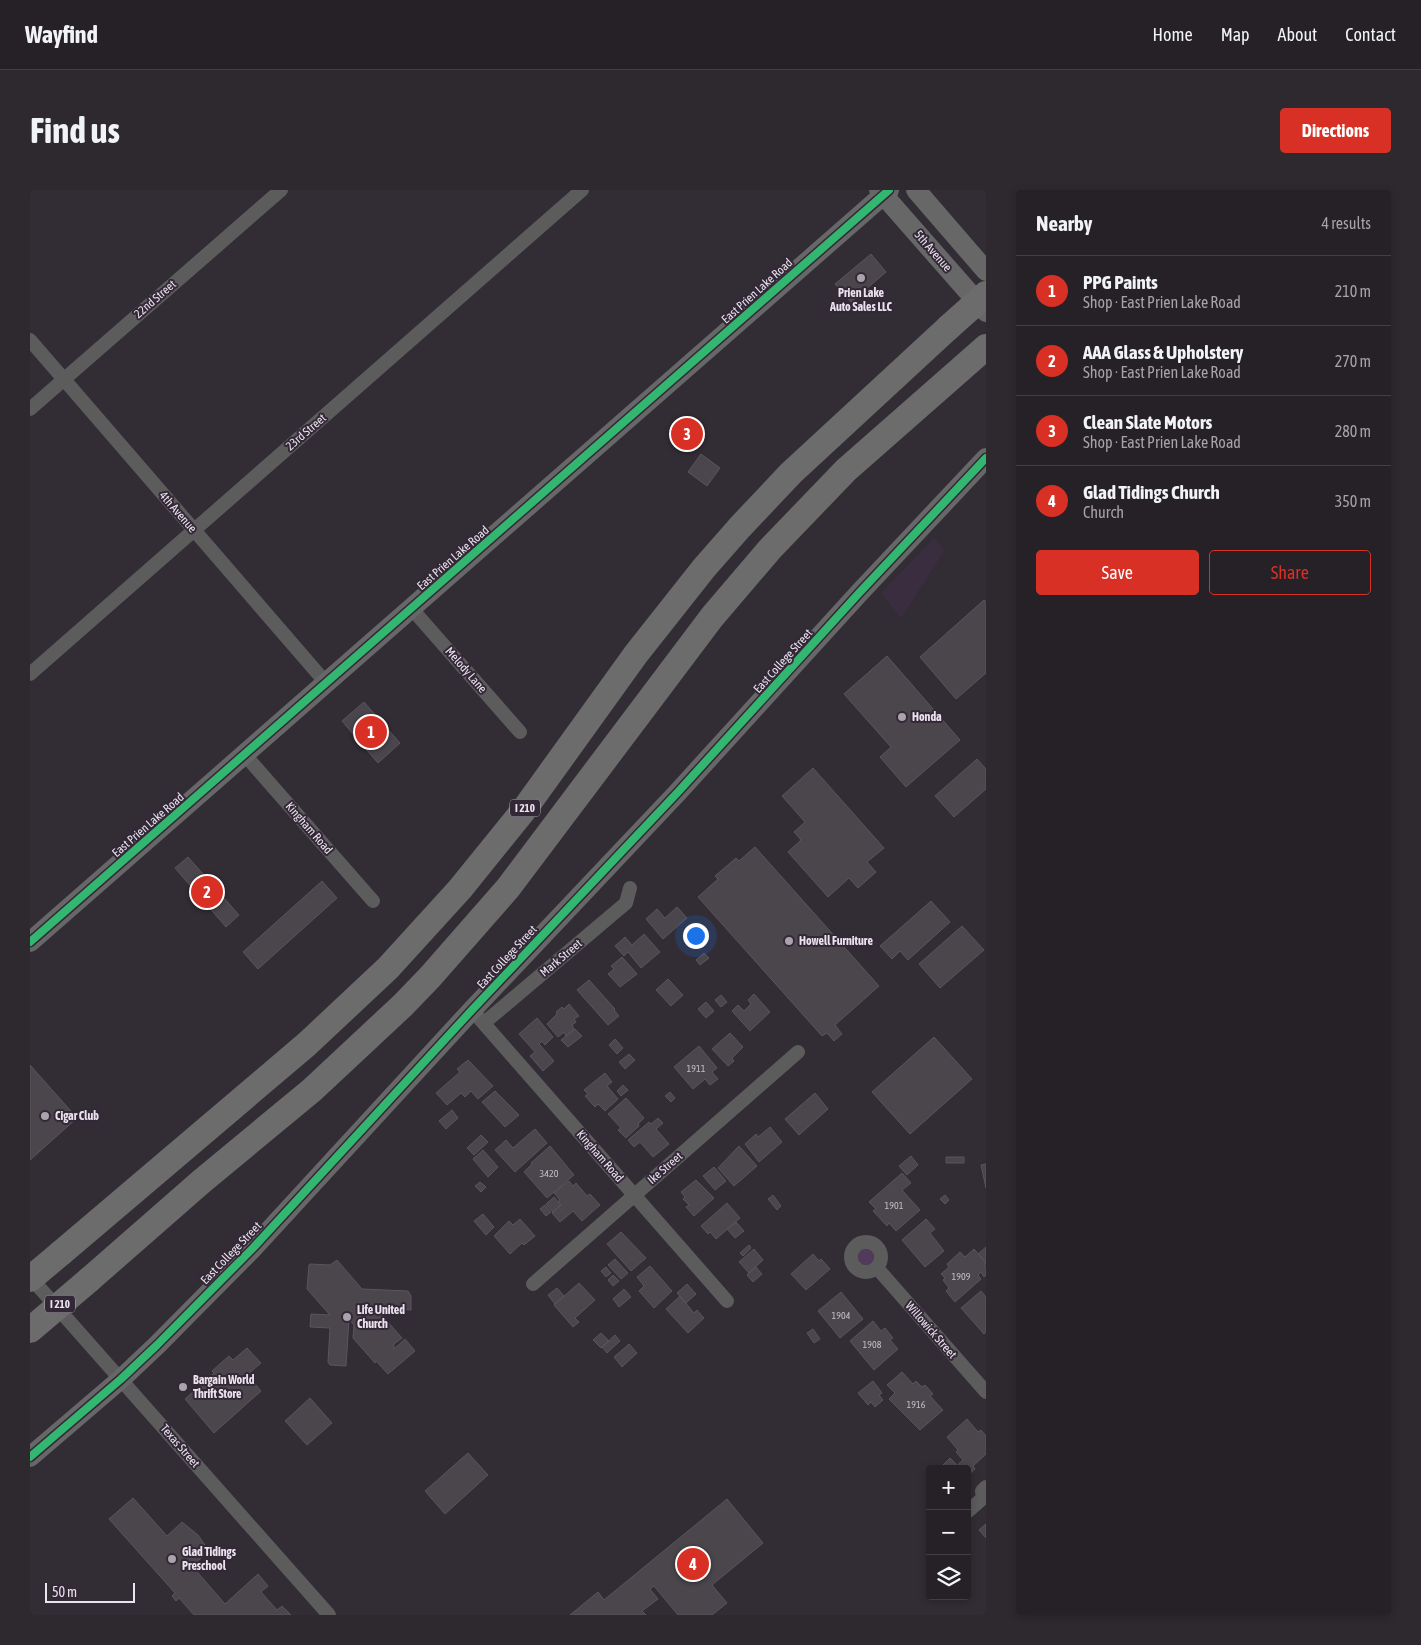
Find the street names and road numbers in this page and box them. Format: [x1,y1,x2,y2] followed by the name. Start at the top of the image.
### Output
[911,228,955,274] street label: 5th Avenue
[719,256,795,326] street label: East Prien Lake Road
[131,277,179,321] street label: 22nd Street
[283,410,329,453] street label: 23rd Street
[156,489,200,535] street label: 4th Avenue
[414,523,492,593] street label: East Prien Lake Road
[751,626,816,696] street label: East College Street
[442,644,490,696] street label: Melody Lane
[109,790,187,860] street label: East Prien Lake Road
[283,799,335,857] street label: Kingham Road
[510,800,540,816] road number: I 210
[474,922,540,991] street label: East College Street
[537,936,585,980] street label: Mark Street
[574,1127,626,1185] street label: Kingham Road
[645,1149,686,1187] street label: Ike Street
[198,1219,265,1287] street label: East College Street
[45,1296,75,1312] road number: I 210
[902,1299,960,1362] street label: Willowick Street
[157,1422,203,1471] street label: Texas Street

